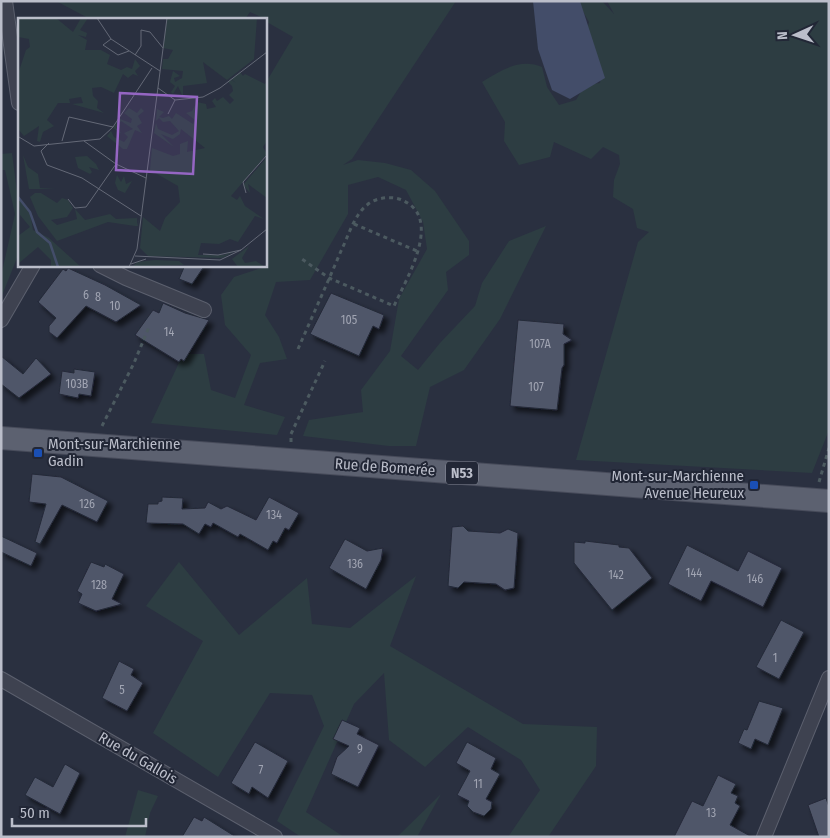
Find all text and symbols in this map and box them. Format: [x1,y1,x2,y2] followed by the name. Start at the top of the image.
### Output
[770,10,820,60] north arrow
[18,18,266,266] inset map
[774,31,791,40] text: N
[83,288,89,302] house number: 6
[95,290,101,304] house number: 8
[110,299,120,313] house number: 10
[341,313,358,327] house number: 105
[164,325,174,339] house number: 14
[529,337,551,351] house number: 107A
[66,377,89,391] house number: 103B
[528,380,544,394] house number: 107
[48,435,180,470] place label: Mont-sur-Marchienne Gadin
[32,447,44,459] marker: Mont-sur-Marchienne Gadin
[334,455,436,479] street label: Rue de Bomerée
[446,462,478,484] road number: N53
[612,467,744,502] place label: Mont-sur-Marchienne Avenue Heureux
[748,479,760,491] marker: Mont-sur-Marchienne Avenue Heureux
[79,497,95,511] house number: 126
[266,508,282,522] house number: 134
[347,557,363,571] house number: 136
[686,566,702,580] house number: 144
[608,568,624,582] house number: 142
[747,572,763,586] house number: 146
[91,578,107,592] house number: 128
[773,651,777,665] house number: 1
[119,683,125,697] house number: 5
[95,728,181,788] street label: Rue du Gallois
[357,742,363,756] house number: 9
[259,763,264,777] house number: 7
[473,777,483,791] house number: 11
[12,796,146,828] scale bar
[20,804,50,822] text: 50 m
[706,806,716,820] house number: 13

